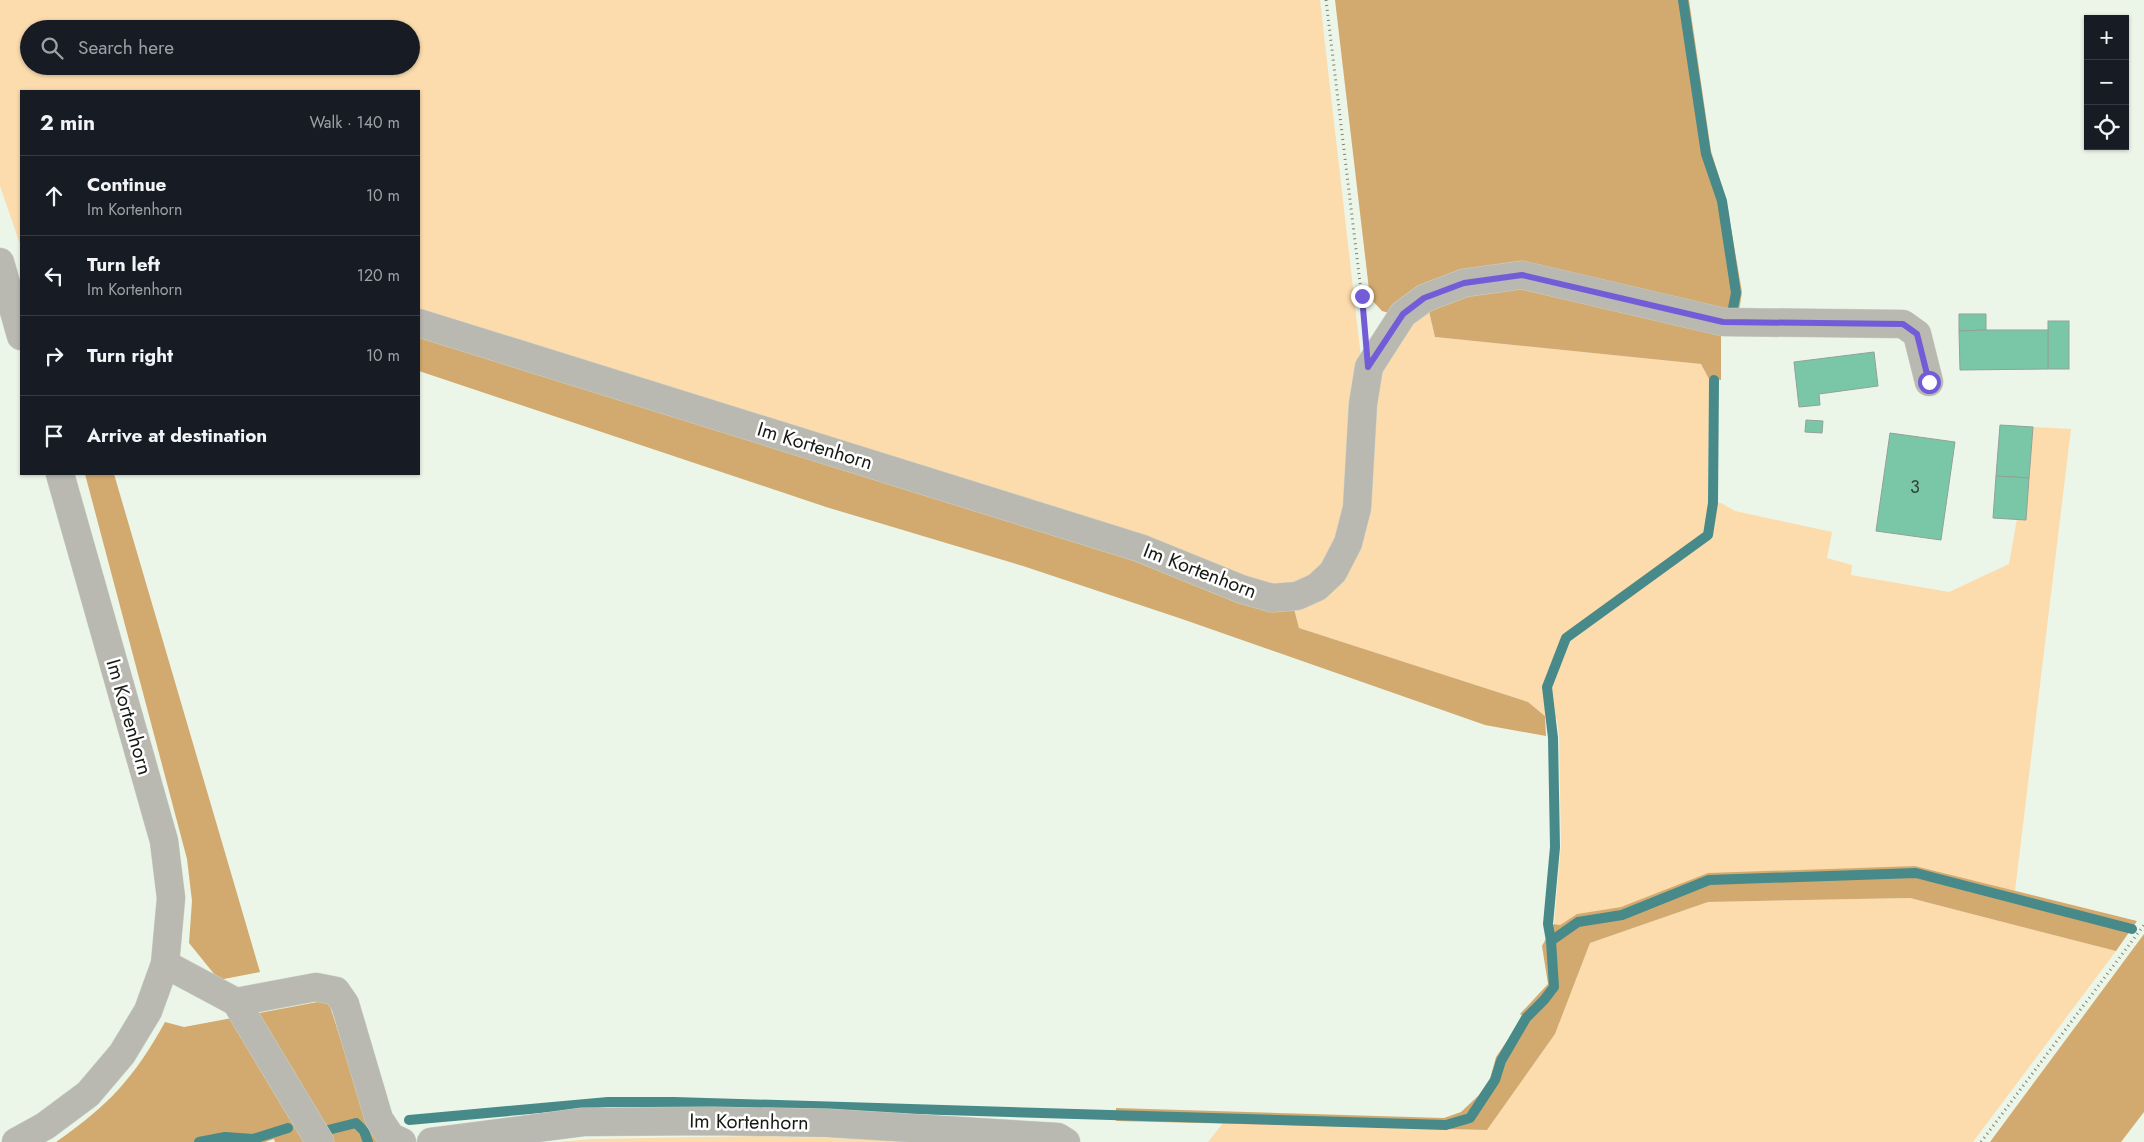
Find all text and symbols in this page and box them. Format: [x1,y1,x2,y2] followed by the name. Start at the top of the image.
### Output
[2084,15,2129,150] map controls
[2084,15,2129,60] button: +
[20,20,420,75] search box
[38,34,66,62] icon: search
[78,34,174,61] text: Search here
[2084,60,2129,105] button: −
[2084,105,2129,150] button: locate
[40,108,95,138] text: 2 min
[310,111,400,134] text: Walk · 140 m
[87,171,166,198] text: Continue
[40,182,68,210] icon: ahead
[366,184,400,207] text: 10 m
[87,198,183,221] text: Im Kortenhorn
[87,251,160,278] text: Turn left
[40,262,68,290] icon: left
[357,264,400,287] text: 120 m
[87,278,183,301] text: Im Kortenhorn
[1351,285,1374,308] route end
[40,342,68,370] icon: right
[87,342,173,369] text: Turn right
[366,344,400,367] text: 10 m
[1918,371,1941,394] route start
[754,415,876,477] street label: Im Kortenhorn
[40,422,68,450] icon: arrive
[87,422,267,449] text: Arrive at destination
[1910,474,1920,500] house number: 3
[1139,536,1261,606] street label: Im Kortenhorn
[99,656,159,778] street label: Im Kortenhorn
[689,1106,809,1138] street label: Im Kortenhorn

